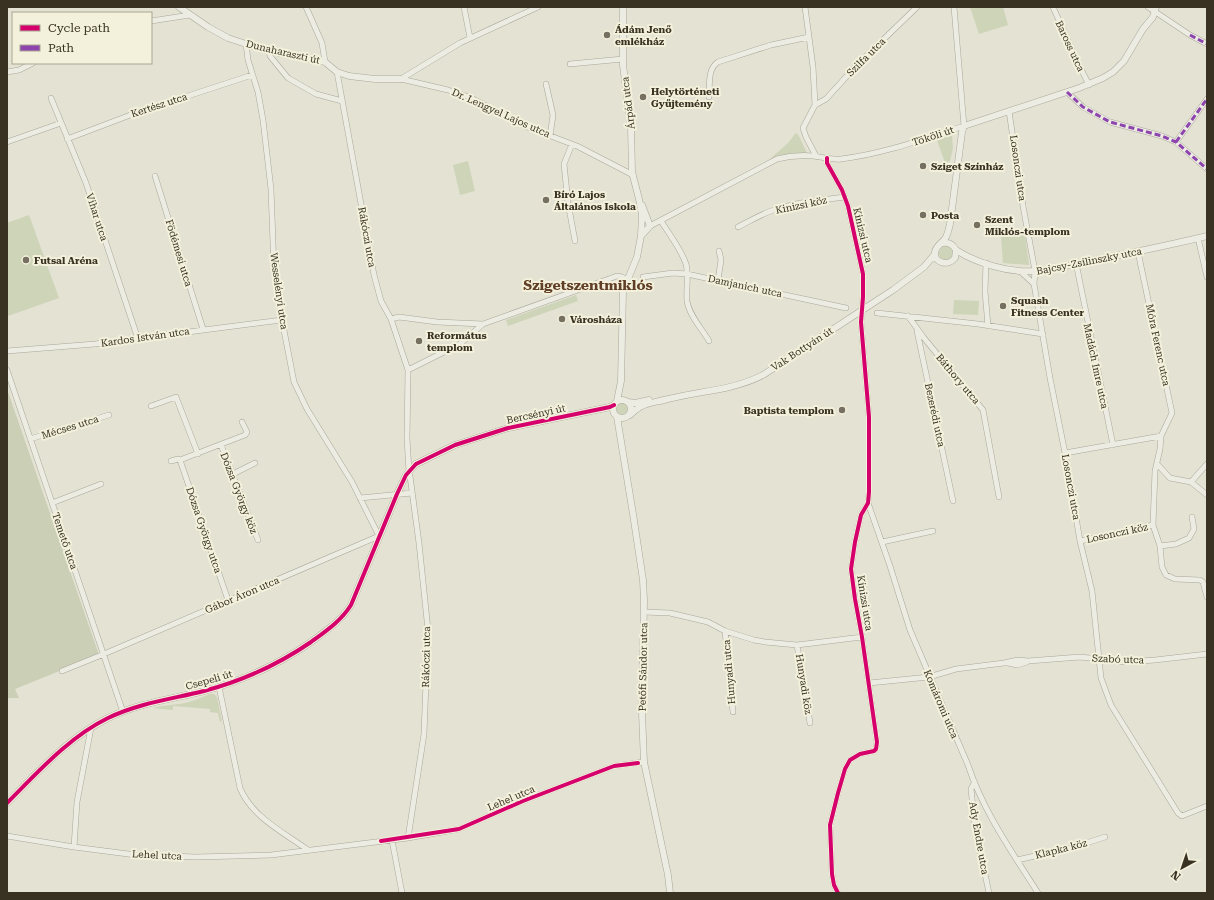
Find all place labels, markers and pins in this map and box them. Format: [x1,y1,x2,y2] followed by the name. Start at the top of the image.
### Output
[615,24,672,47] place label: Ádám Jenő emlékház
[602,30,612,40] marker: Ádám Jenő emlékház
[651,86,720,109] place label: Helytörténeti Gyűjtemény
[638,92,648,102] marker: Helytörténeti Gyűjtemény
[918,161,928,171] marker: Sziget Színház
[931,161,1003,172] place label: Sziget Színház
[554,189,636,212] place label: Bíró Lajos Általános Iskola
[541,195,551,205] marker: Bíró Lajos Általános Iskola
[918,210,928,220] marker: Posta
[931,210,959,221] place label: Posta
[985,214,1070,237] place label: Szent Miklós-templom
[972,220,982,230] marker: Szent Miklós-templom
[21,255,31,265] marker: Futsal Aréna
[34,255,98,266] place label: Futsal Aréna
[1011,295,1085,318] place label: Squash Fitness Center
[998,301,1008,311] marker: Squash Fitness Center
[557,314,567,324] marker: Városháza
[570,314,622,325] place label: Városháza
[427,330,487,353] place label: Református templom
[414,336,424,346] marker: Református templom
[744,405,834,416] place label: Baptista templom
[837,405,847,415] marker: Baptista templom

